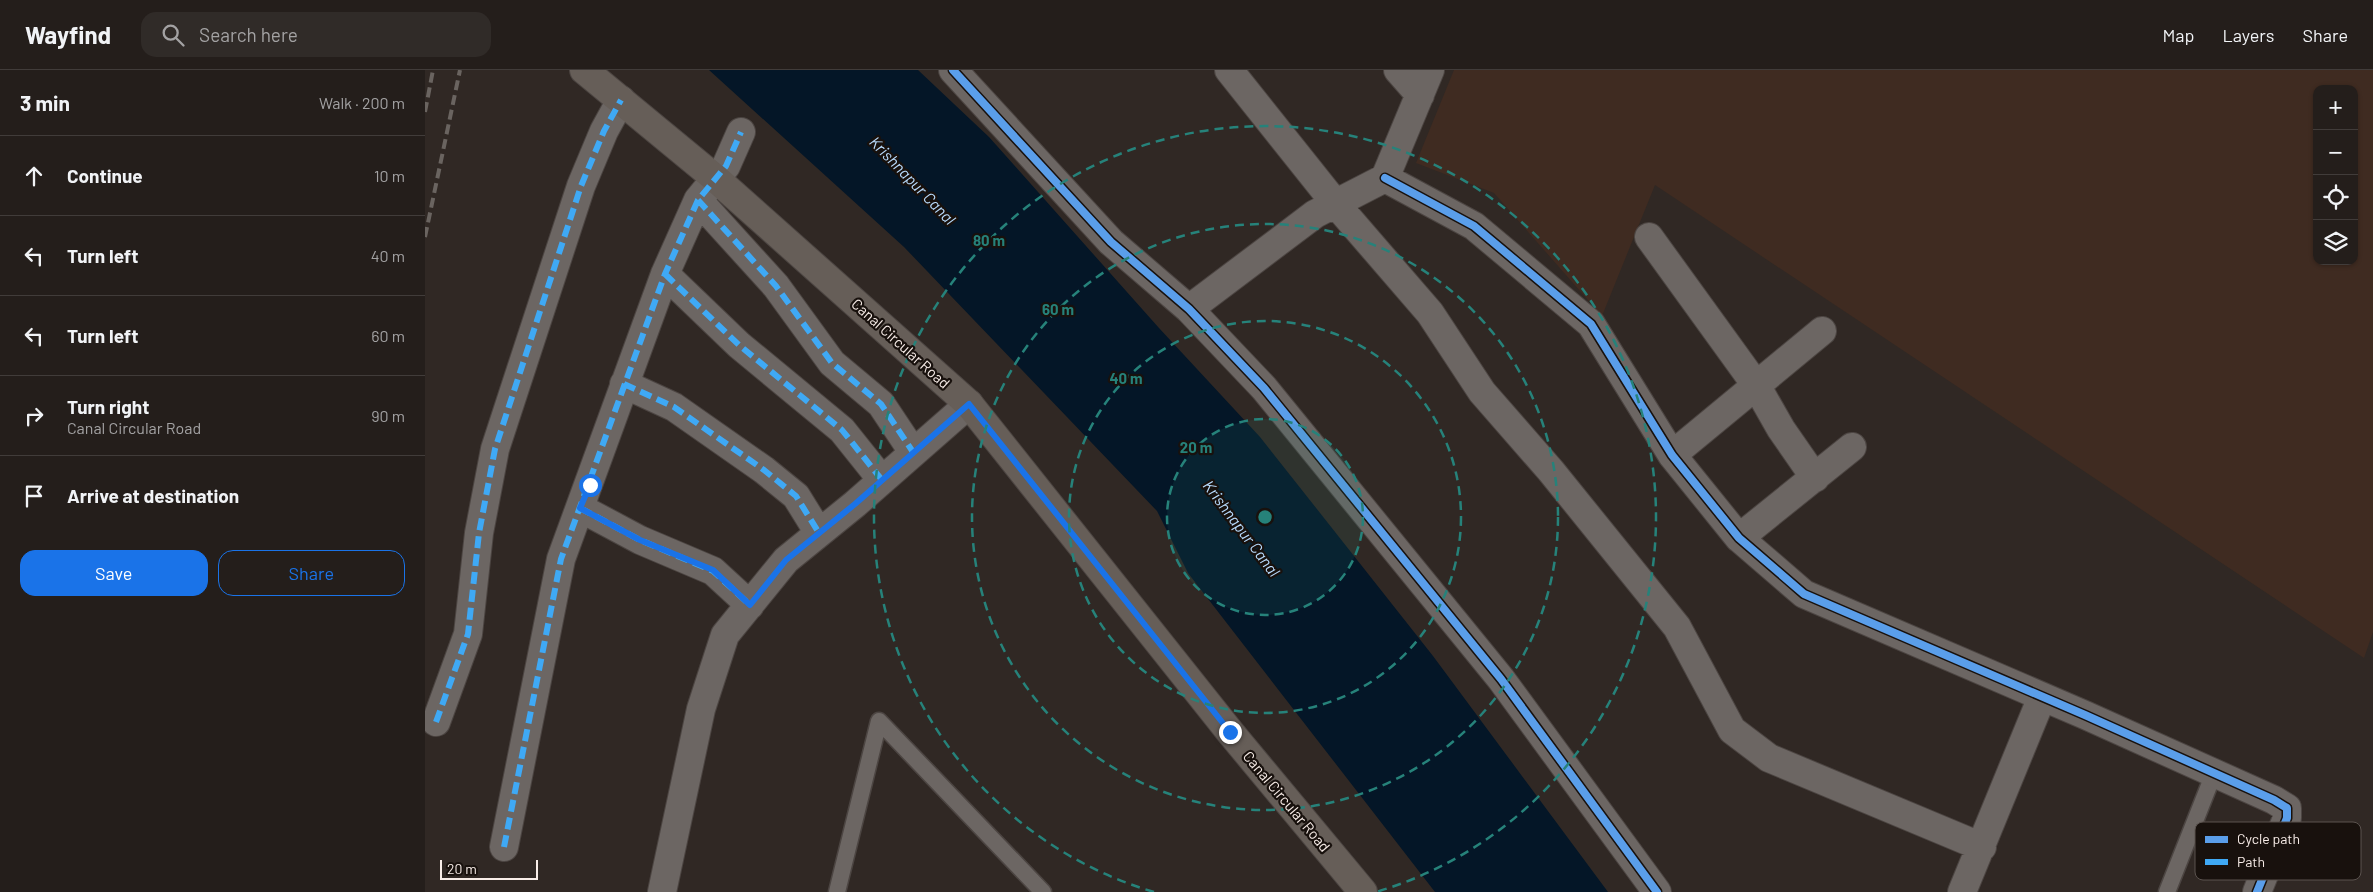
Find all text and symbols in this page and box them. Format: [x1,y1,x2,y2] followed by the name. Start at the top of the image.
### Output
[141,12,491,57] search box
[25,20,111,49] text: Wayfind
[159,21,187,49] icon: search
[199,23,298,46] text: Search here
[2162,24,2194,46] text: Map
[2222,24,2275,46] text: Layers
[2303,24,2348,46] text: Share
[2313,85,2358,265] map controls
[2313,85,2358,130] button: +
[20,90,70,115] text: 3 min
[319,93,405,112] text: Walk · 200 m
[2313,130,2358,175] button: −
[866,132,960,228] water label: Krishnapur Canal
[20,162,48,190] icon: ahead
[67,164,143,187] text: Continue
[374,166,405,185] text: 10 m
[2313,175,2358,220] button: locate
[2313,220,2358,265] button: layers
[973,231,1005,249] text: 80 m
[20,242,48,270] icon: left
[67,244,138,267] text: Turn left
[371,246,405,265] text: 40 m
[848,294,954,392] street label: Canal Circular Road
[1042,300,1074,318] text: 60 m
[20,322,48,350] icon: left
[67,324,138,347] text: Turn left
[371,326,405,345] text: 60 m
[1109,369,1143,387] text: 40 m
[67,395,149,418] text: Turn right
[20,402,48,430] icon: right
[371,406,405,425] text: 90 m
[67,418,201,437] text: Canal Circular Road
[1180,438,1212,456] text: 20 m
[579,474,602,497] route start
[1200,476,1285,580] water label: Krishnapur Canal
[20,482,48,510] icon: arrive
[67,484,239,507] text: Arrive at destination
[1256,508,1274,526] centre of rings
[20,550,208,596] button: Save
[218,550,405,596] button: Share
[1219,721,1242,744] route end
[1240,747,1334,855] street label: Canal Circular Road
[2195,822,2361,880] legend
[2237,830,2300,847] text: Cycle path
[2237,853,2265,870] text: Path
[440,857,537,880] scale bar
[447,860,477,877] text: 20 m

